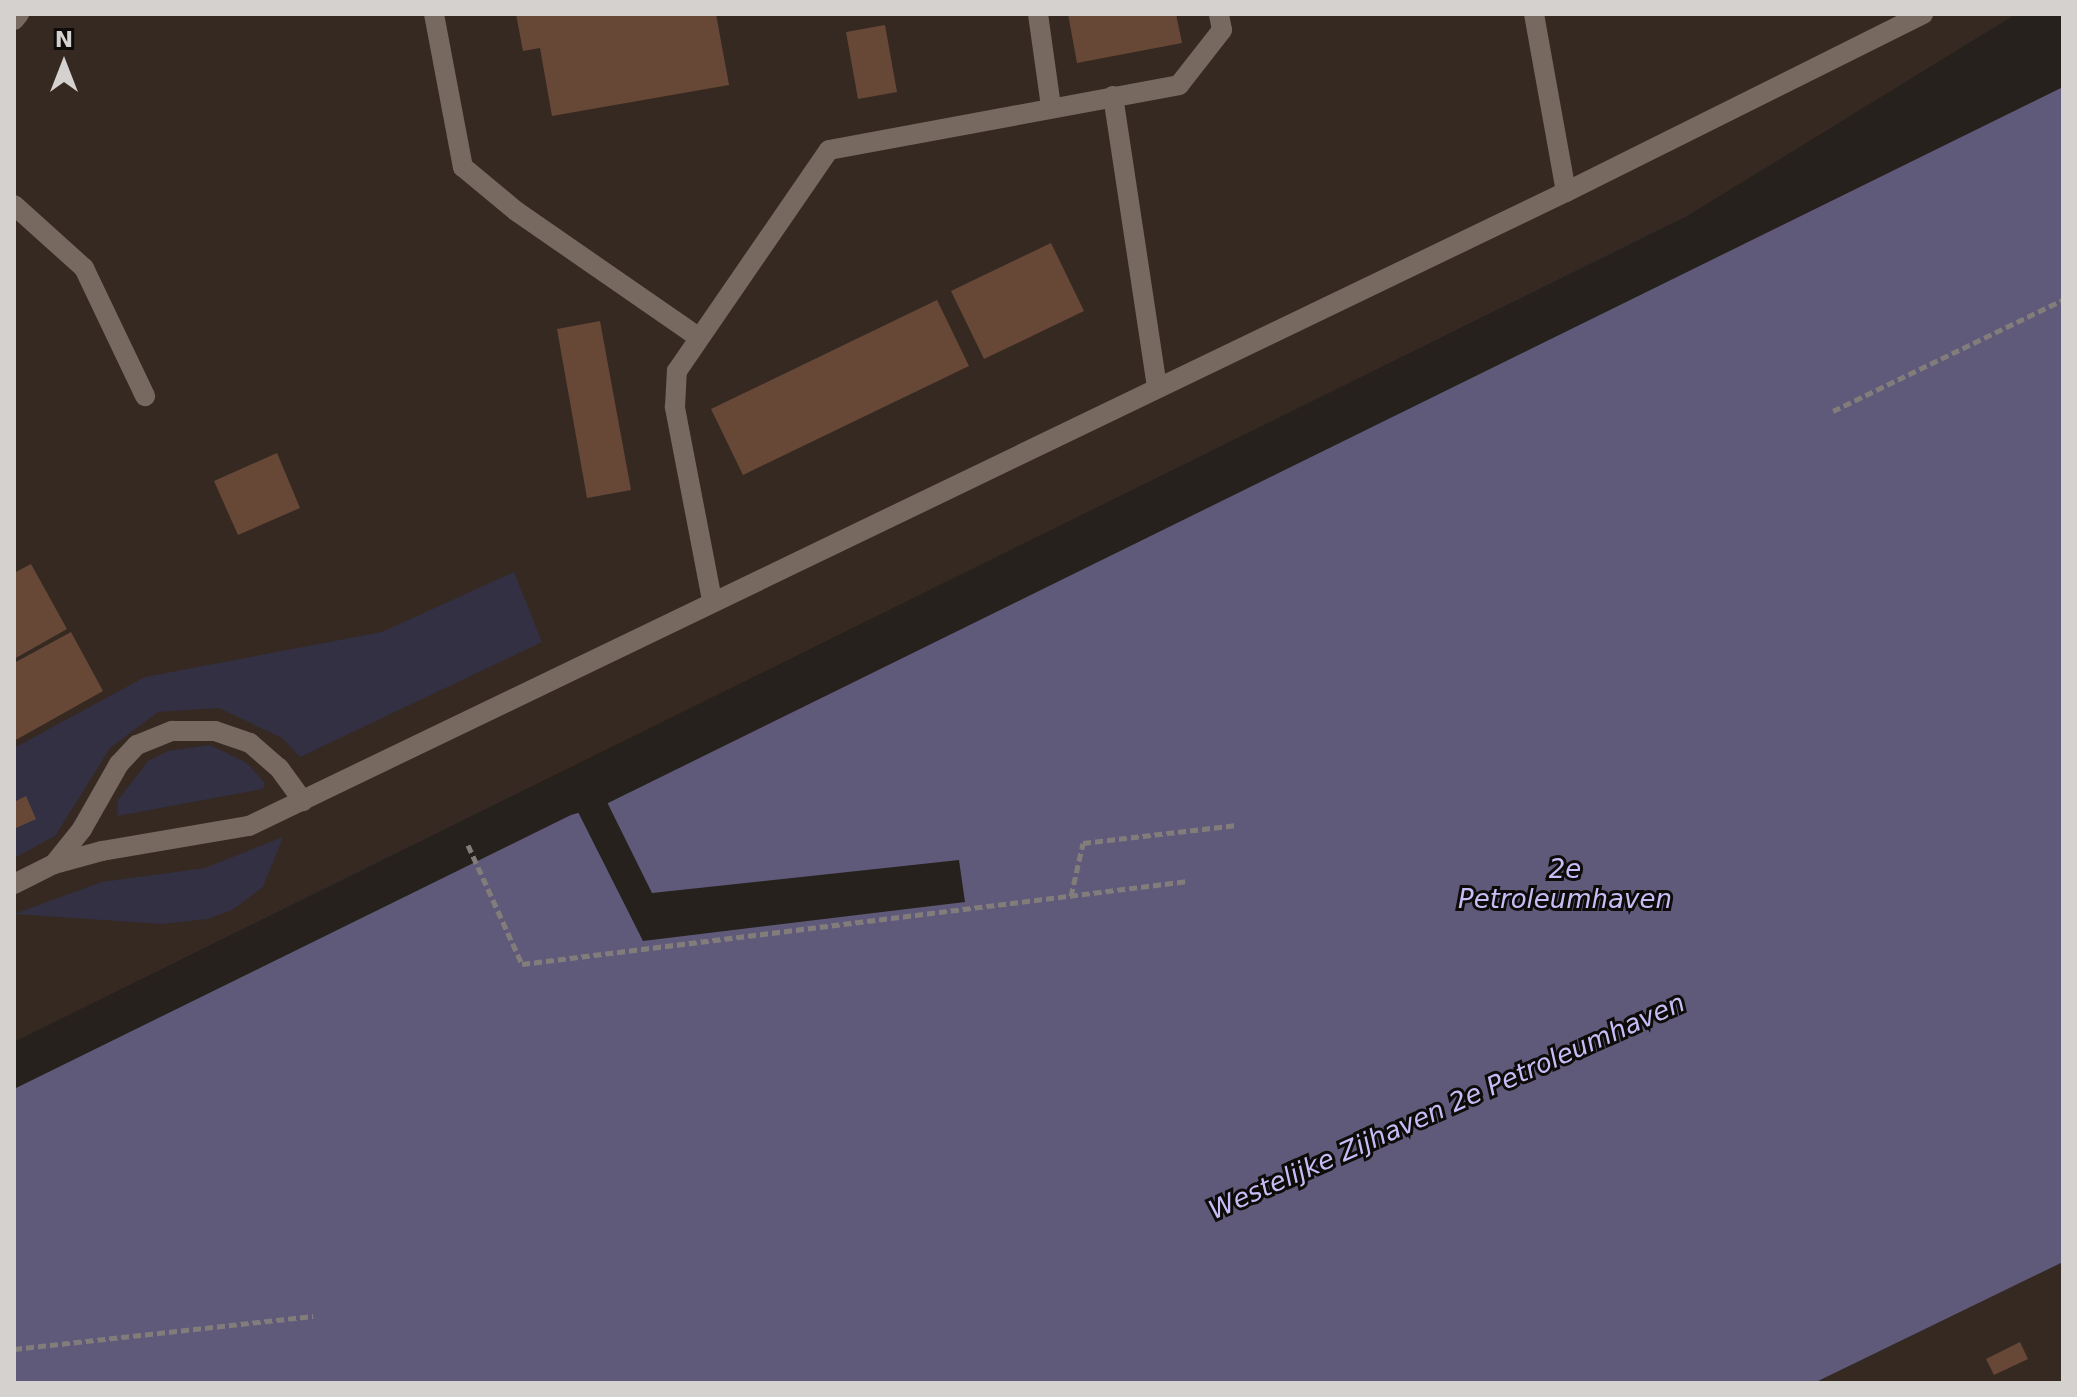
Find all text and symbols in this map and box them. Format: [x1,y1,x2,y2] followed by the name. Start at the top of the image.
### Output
[24,24,104,104] north arrow
[55,27,73,52] text: N
[1458,854,1672,916] water label: 2e Petroleumhaven
[1204,987,1690,1227] water label: Westelijke Zijhaven 2e Petroleumhaven

